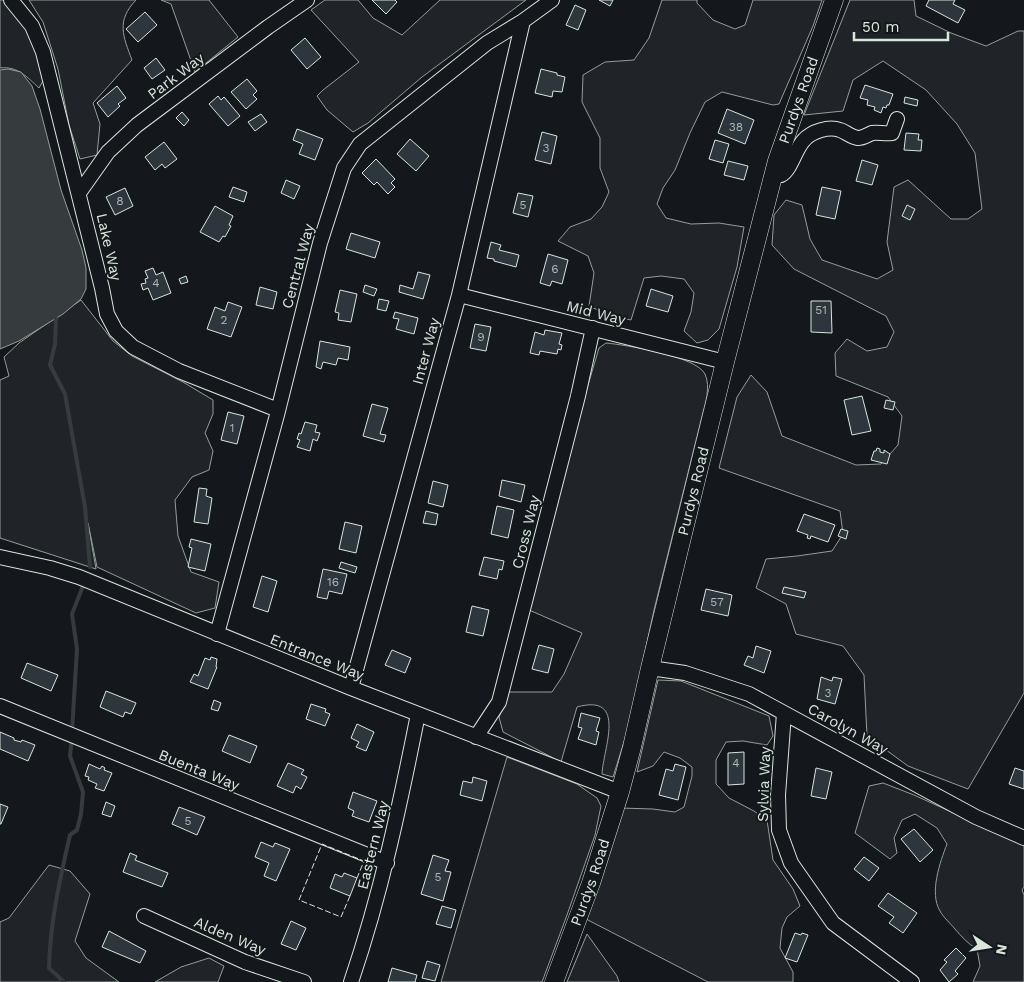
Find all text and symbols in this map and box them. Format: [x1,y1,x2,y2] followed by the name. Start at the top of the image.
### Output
[854,10,948,42] scale bar
[862,18,899,36] text: 50 m
[144,49,208,103] street label: Park Way
[775,54,822,146] street label: Purdys Road
[729,120,743,134] house number: 38
[543,141,550,155] house number: 3
[116,194,124,208] house number: 8
[520,198,527,212] house number: 5
[93,211,126,283] street label: Lake Way
[278,221,318,310] street label: Central Way
[551,262,559,276] house number: 6
[152,276,160,290] house number: 4
[564,297,628,329] street label: Mid Way
[815,303,827,317] house number: 51
[221,313,228,327] house number: 2
[408,315,444,386] street label: Inter Way
[477,330,485,344] house number: 9
[230,421,234,435] house number: 1
[674,445,713,537] street label: Purdys Road
[508,493,544,571] street label: Cross Way
[327,575,339,589] house number: 16
[710,595,724,609] house number: 57
[267,630,367,684] street label: Entrance Way
[825,686,832,700] house number: 3
[805,699,892,759] street label: Carolyn Way
[156,746,242,794] street label: Buenta Way
[754,746,774,822] street label: Sylvia Way
[732,756,740,770] house number: 4
[353,799,393,891] street label: Eastern Way
[185,814,192,828] house number: 5
[567,837,613,928] street label: Purdys Road
[435,870,442,884] house number: 5
[191,913,269,959] street label: Alden Way
[964,922,1014,972] north arrow
[993,943,1011,956] text: N

